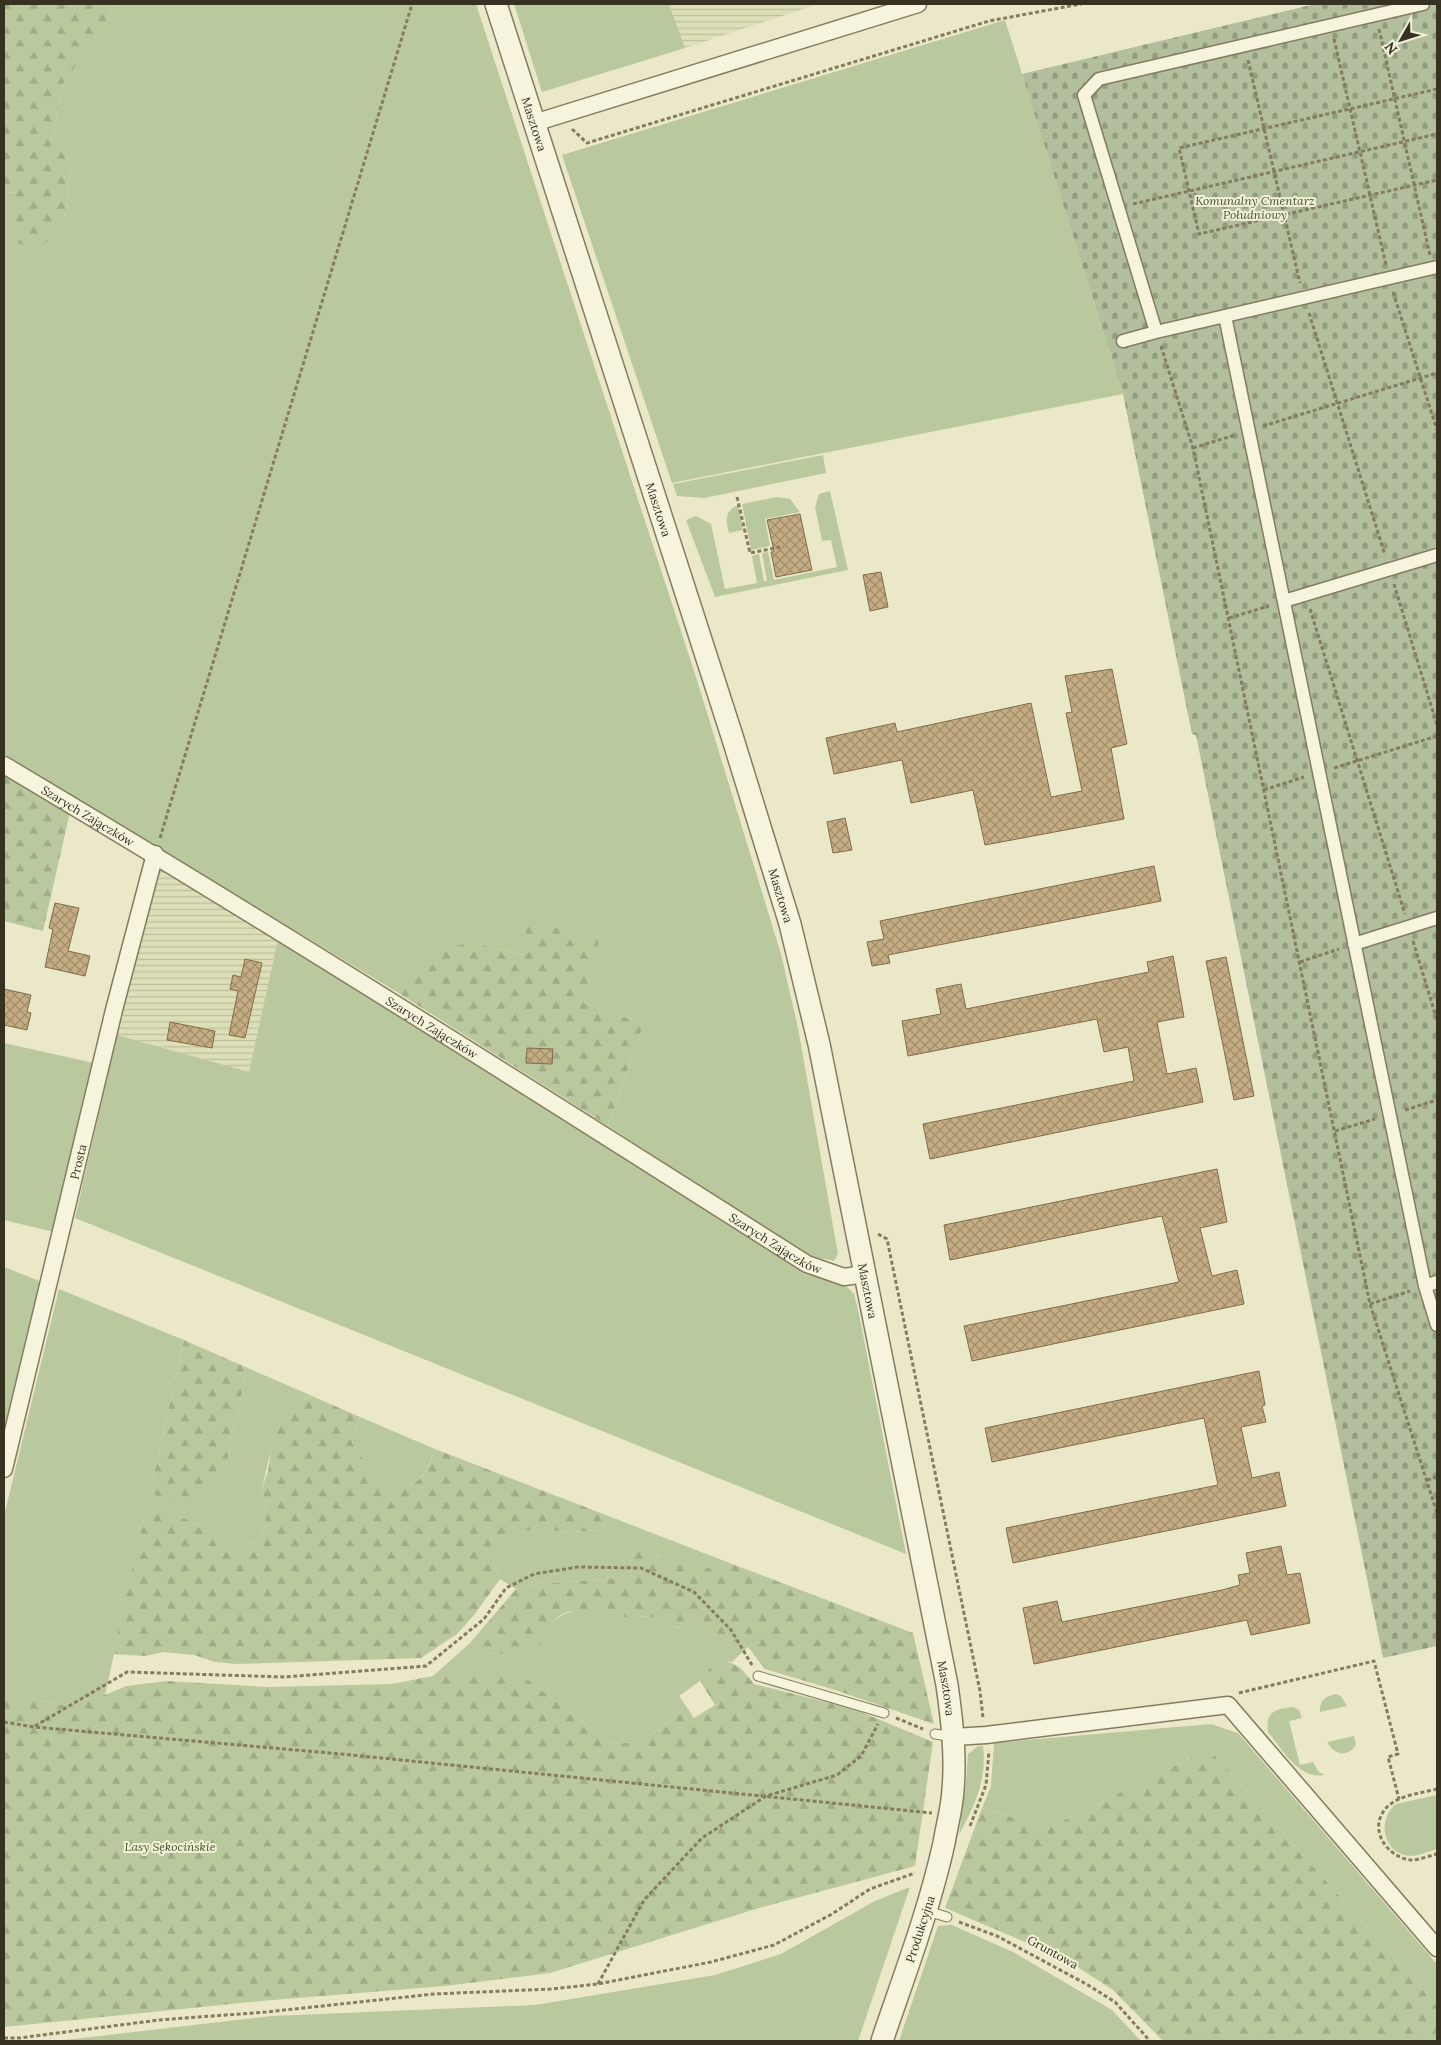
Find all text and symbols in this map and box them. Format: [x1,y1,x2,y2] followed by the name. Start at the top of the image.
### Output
[1376,15,1426,65] north arrow
[1380,38,1401,58] text: N
[519,95,550,153] street label: Masztowa
[1195,193,1315,222] park label: Komunalny Cmentarz Południowy
[643,480,675,538] street label: Masztowa
[39,782,138,849] street label: Szarych Zajączków
[766,866,797,925] street label: Masztowa
[383,993,481,1062] street label: Szarych Zajączków
[66,1143,89,1181] street label: Prosta
[727,1209,824,1276] street label: Szarych Zajączków
[855,1262,881,1320] street label: Masztowa
[935,1659,958,1717] street label: Masztowa
[125,1839,216,1854] park label: Lasy Sękocińskie
[902,1894,938,1964] street label: Produkcyjna
[1025,1932,1081,1972] street label: Gruntowa

